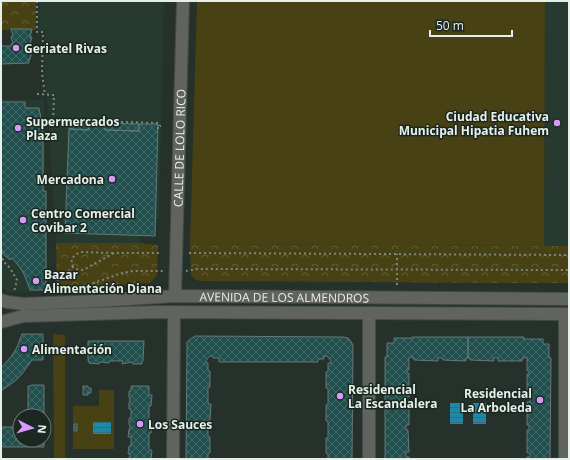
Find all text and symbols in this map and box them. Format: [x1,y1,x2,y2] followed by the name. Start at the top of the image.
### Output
[430,12,512,38] scale bar
[436,17,464,34] text: 50 m
[24,40,107,57] place label: Geriatel Rivas
[11,43,21,53] marker: Geriatel Rivas
[169,89,189,207] street label: CALLE DE LOLO RICO
[399,108,549,139] place label: Ciudad Educativa Municipal Hipatia Fuhem
[26,113,119,144] place label: Supermercados Plaza
[552,118,562,128] marker: Ciudad Educativa Municipal Hipatia Fuhem
[13,123,23,133] marker: Supermercados Plaza
[37,171,104,188] place label: Mercadona
[107,174,117,184] marker: Mercadona
[31,205,135,236] place label: Centro Comercial Covibar 2
[18,215,28,225] marker: Centro Comercial Covibar 2
[44,266,162,297] place label: Bazar Alimentación Diana
[31,276,41,286] marker: Bazar Alimentación Diana
[199,288,369,306] street label: AVENIDA DE LOS ALMENDROS
[32,341,112,358] place label: Alimentación
[19,344,29,354] marker: Alimentación
[348,381,437,412] place label: Residencial La Escandalera
[461,385,532,416] place label: Residencial La Arboleda
[335,391,345,401] marker: Residencial La Escandalera
[535,395,545,405] marker: Residencial La Arboleda
[12,408,52,448] north arrow
[148,416,212,433] place label: Los Sauces
[135,419,145,429] marker: Los Sauces
[35,424,50,434] text: N

